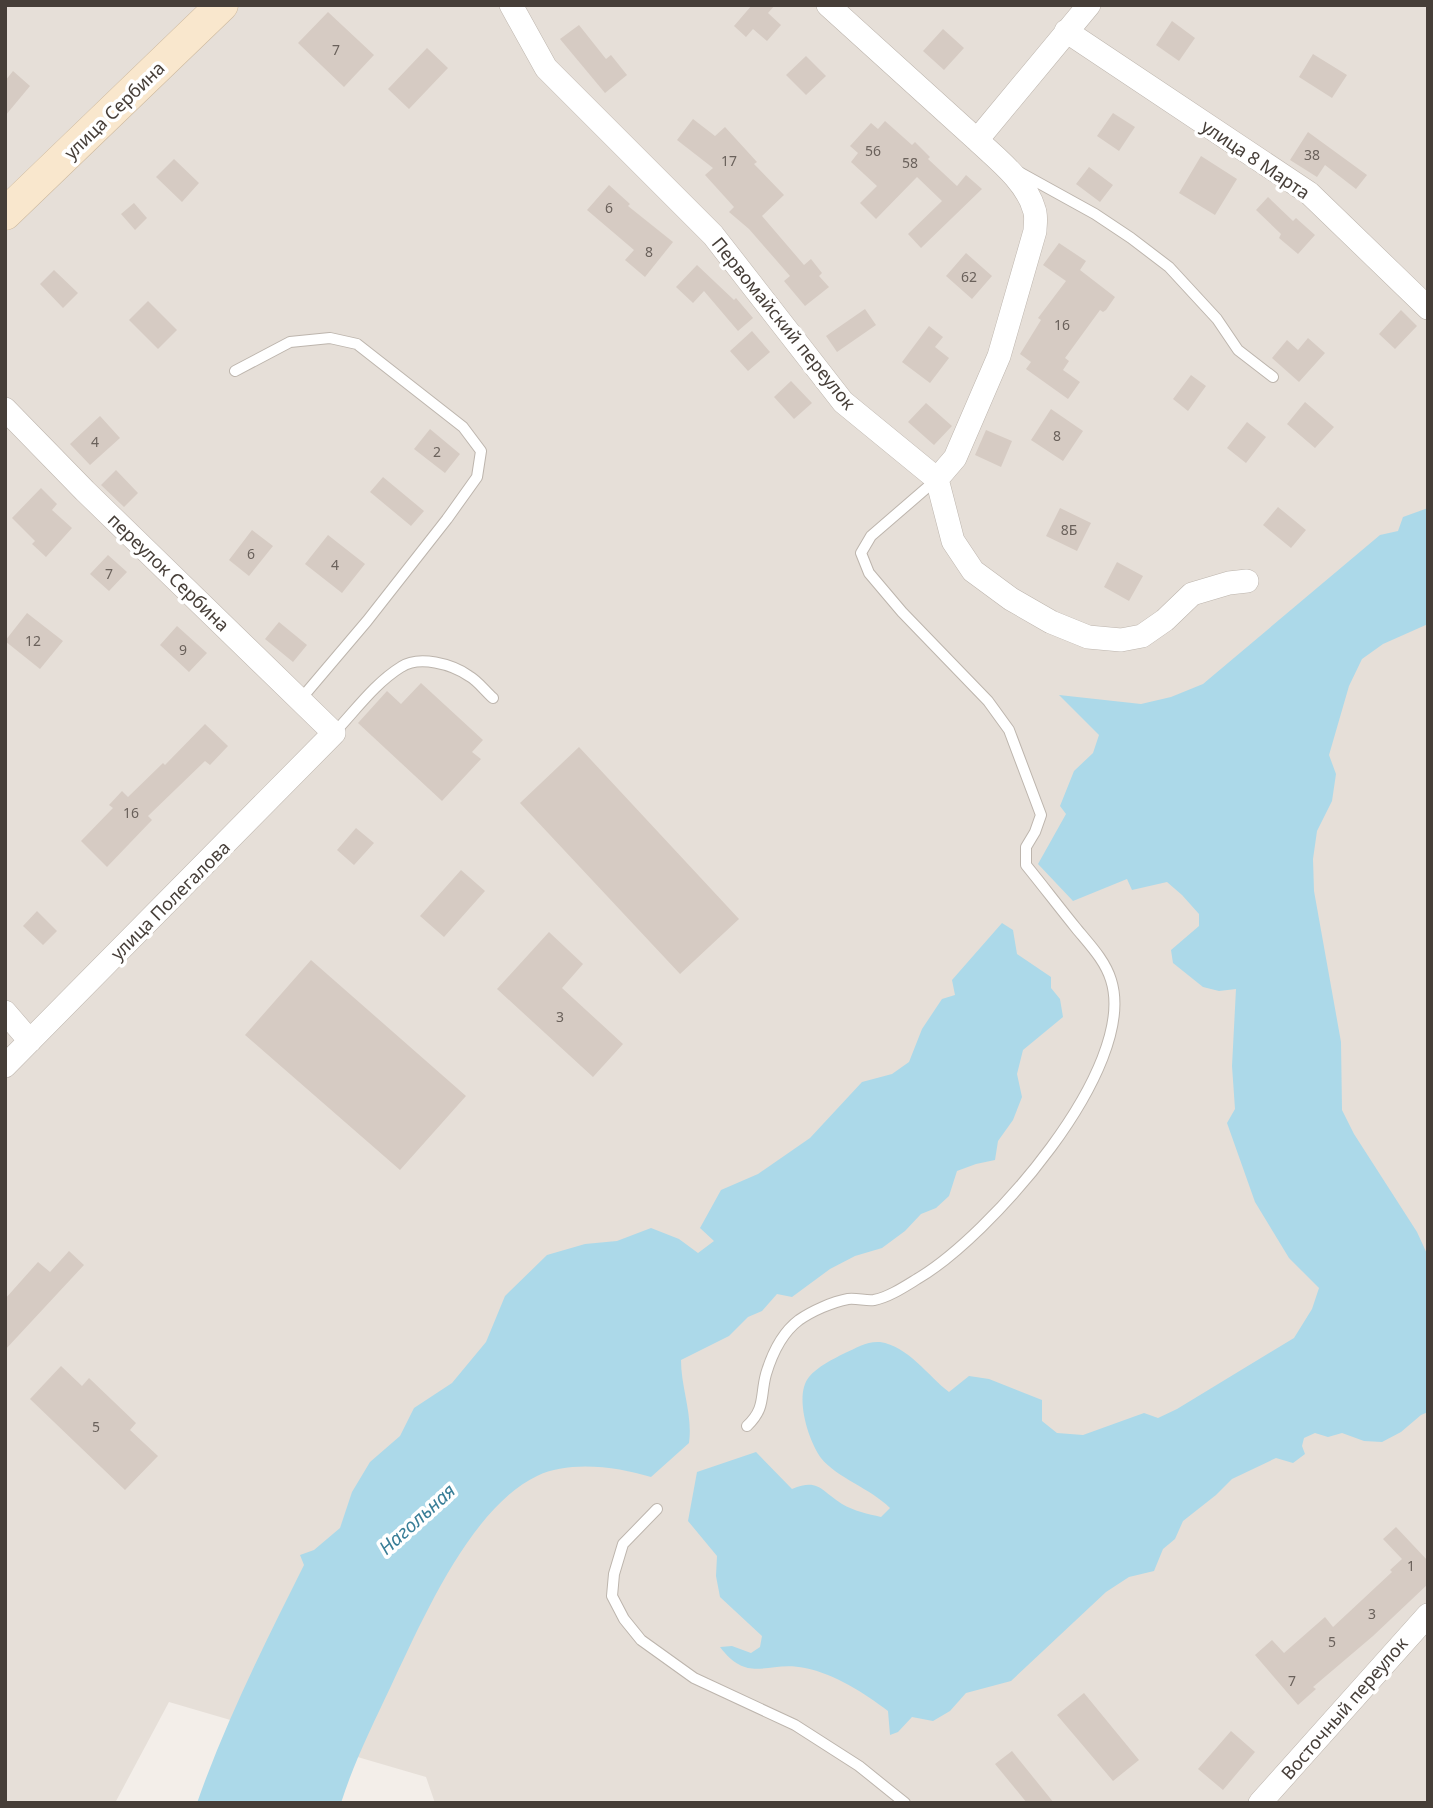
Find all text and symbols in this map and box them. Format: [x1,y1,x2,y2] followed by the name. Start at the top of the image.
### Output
[332,40,340,59] house number: 7
[59,56,169,164] street label: улица Сербина
[1197,114,1315,204] street label: улица 8 Марта
[865,141,881,160] house number: 56
[1304,145,1320,164] house number: 38
[721,151,737,170] house number: 17
[902,153,918,172] house number: 58
[605,198,613,217] house number: 6
[707,232,861,415] street label: Первомайский переулок
[645,242,653,261] house number: 8
[961,267,977,286] house number: 62
[1054,315,1070,334] house number: 16
[1053,426,1061,445] house number: 8
[91,432,99,451] house number: 4
[433,442,441,461] house number: 2
[103,508,235,636] street label: переулок Сербина
[1061,520,1077,539] house number: 8Б
[247,544,255,563] house number: 6
[331,555,339,574] house number: 4
[105,564,113,583] house number: 7
[25,631,41,650] house number: 12
[179,640,187,659] house number: 9
[123,803,139,822] house number: 16
[105,835,235,965] street label: улица Полегалова
[556,1007,564,1026] house number: 3
[92,1417,100,1436] house number: 5
[373,1478,461,1560] water label: Нагольная
[1407,1556,1415,1575] house number: 1
[1368,1604,1376,1623] house number: 3
[1275,1631,1413,1784] street label: Восточный переулок
[1328,1632,1336,1651] house number: 5
[1288,1671,1296,1690] house number: 7

